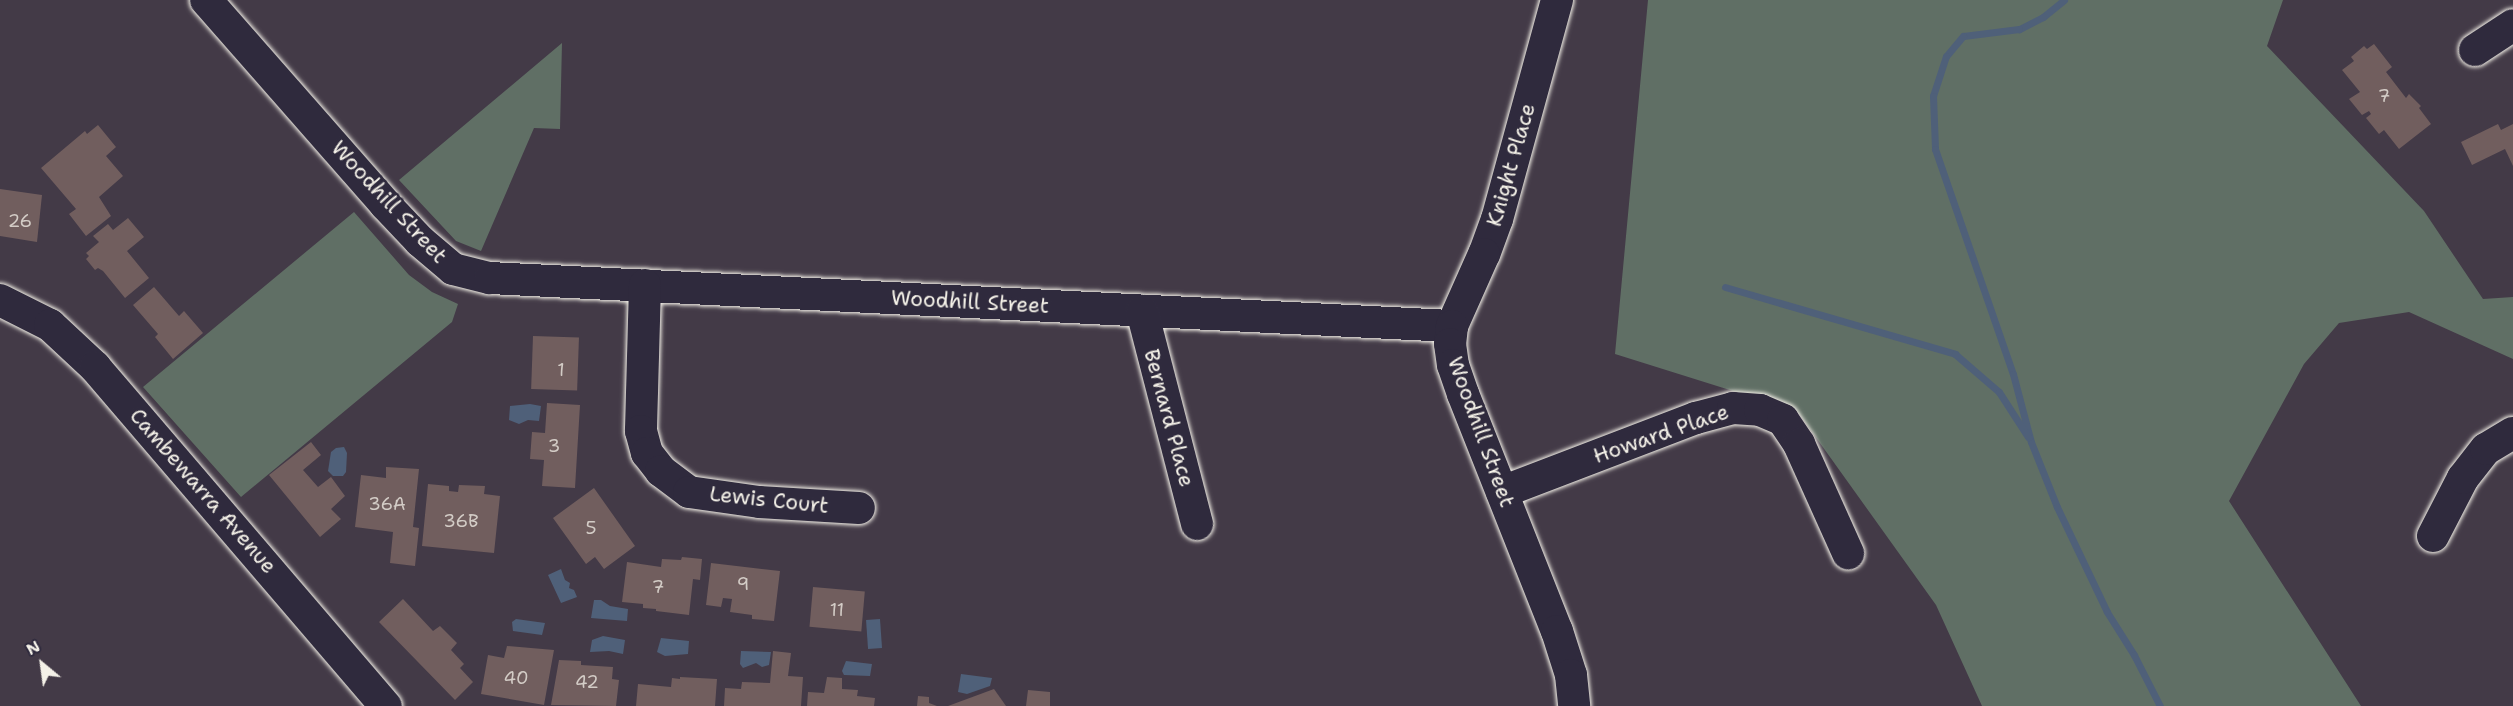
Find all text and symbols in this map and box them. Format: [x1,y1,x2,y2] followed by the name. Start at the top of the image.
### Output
[2378,85,2390,107] house number: 7
[1481,101,1541,229] street label: Knight Place
[326,136,452,268] street label: Woodhill Street
[8,210,32,232] house number: 26
[890,285,1050,319] street label: Woodhill Street
[1139,346,1199,490] street label: Bernard Place
[1442,353,1520,511] street label: Woodhill Street
[557,359,565,381] house number: 1
[1590,399,1732,469] street label: Howard Place
[124,403,282,579] street label: Cambewarra Avenue
[548,435,560,457] house number: 3
[708,481,830,519] street label: Lewis Court
[368,493,406,515] house number: 36A
[443,510,479,532] house number: 36B
[585,517,597,539] house number: 5
[737,573,749,595] house number: 9
[652,576,664,598] house number: 7
[830,599,844,621] house number: 11
[12,634,72,694] north arrow
[22,636,44,660] text: N
[503,667,529,689] house number: 40
[575,671,599,693] house number: 42

